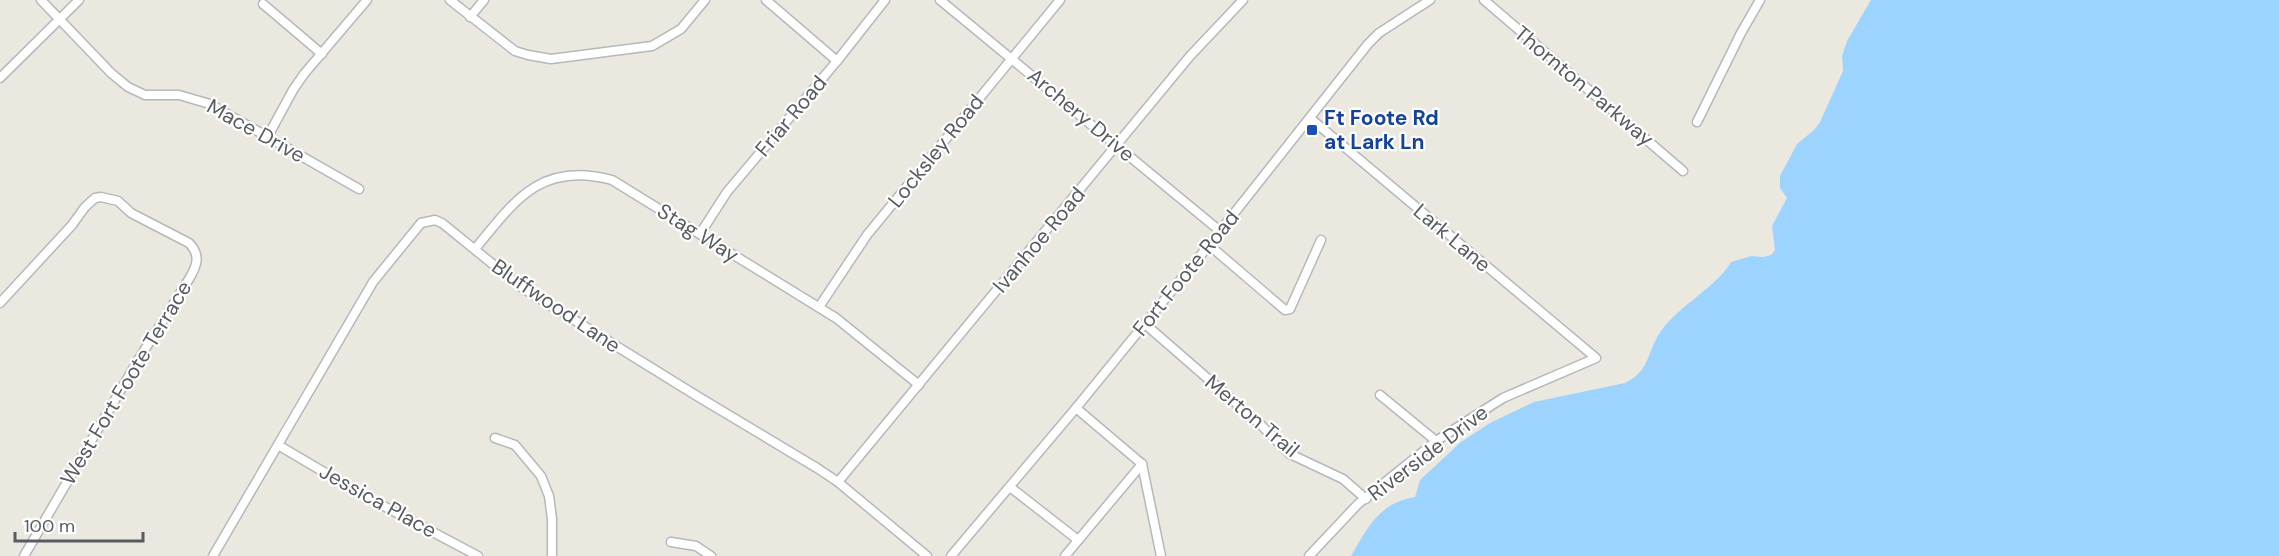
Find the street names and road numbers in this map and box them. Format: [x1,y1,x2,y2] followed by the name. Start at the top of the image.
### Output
[1508,19,1660,153] street label: Thornton Parkway
[1021,62,1141,168] street label: Archery Drive
[749,70,833,162] street label: Friar Road
[882,89,990,213] street label: Locksley Road
[202,92,310,170] street label: Mace Drive
[987,181,1091,299] street label: Ivanhoe Road
[652,197,744,269] street label: Stag Way
[1407,197,1497,279] street label: Lark Lane
[1127,204,1245,342] street label: Fort Foote Road
[486,253,626,359] street label: Bluffwood Lane
[54,276,198,490] street label: West Fort Foote Terrace
[1199,368,1305,464] street label: Merton Trail
[1362,399,1494,507] street label: Riverside Drive
[314,457,442,545] street label: Jessica Place

